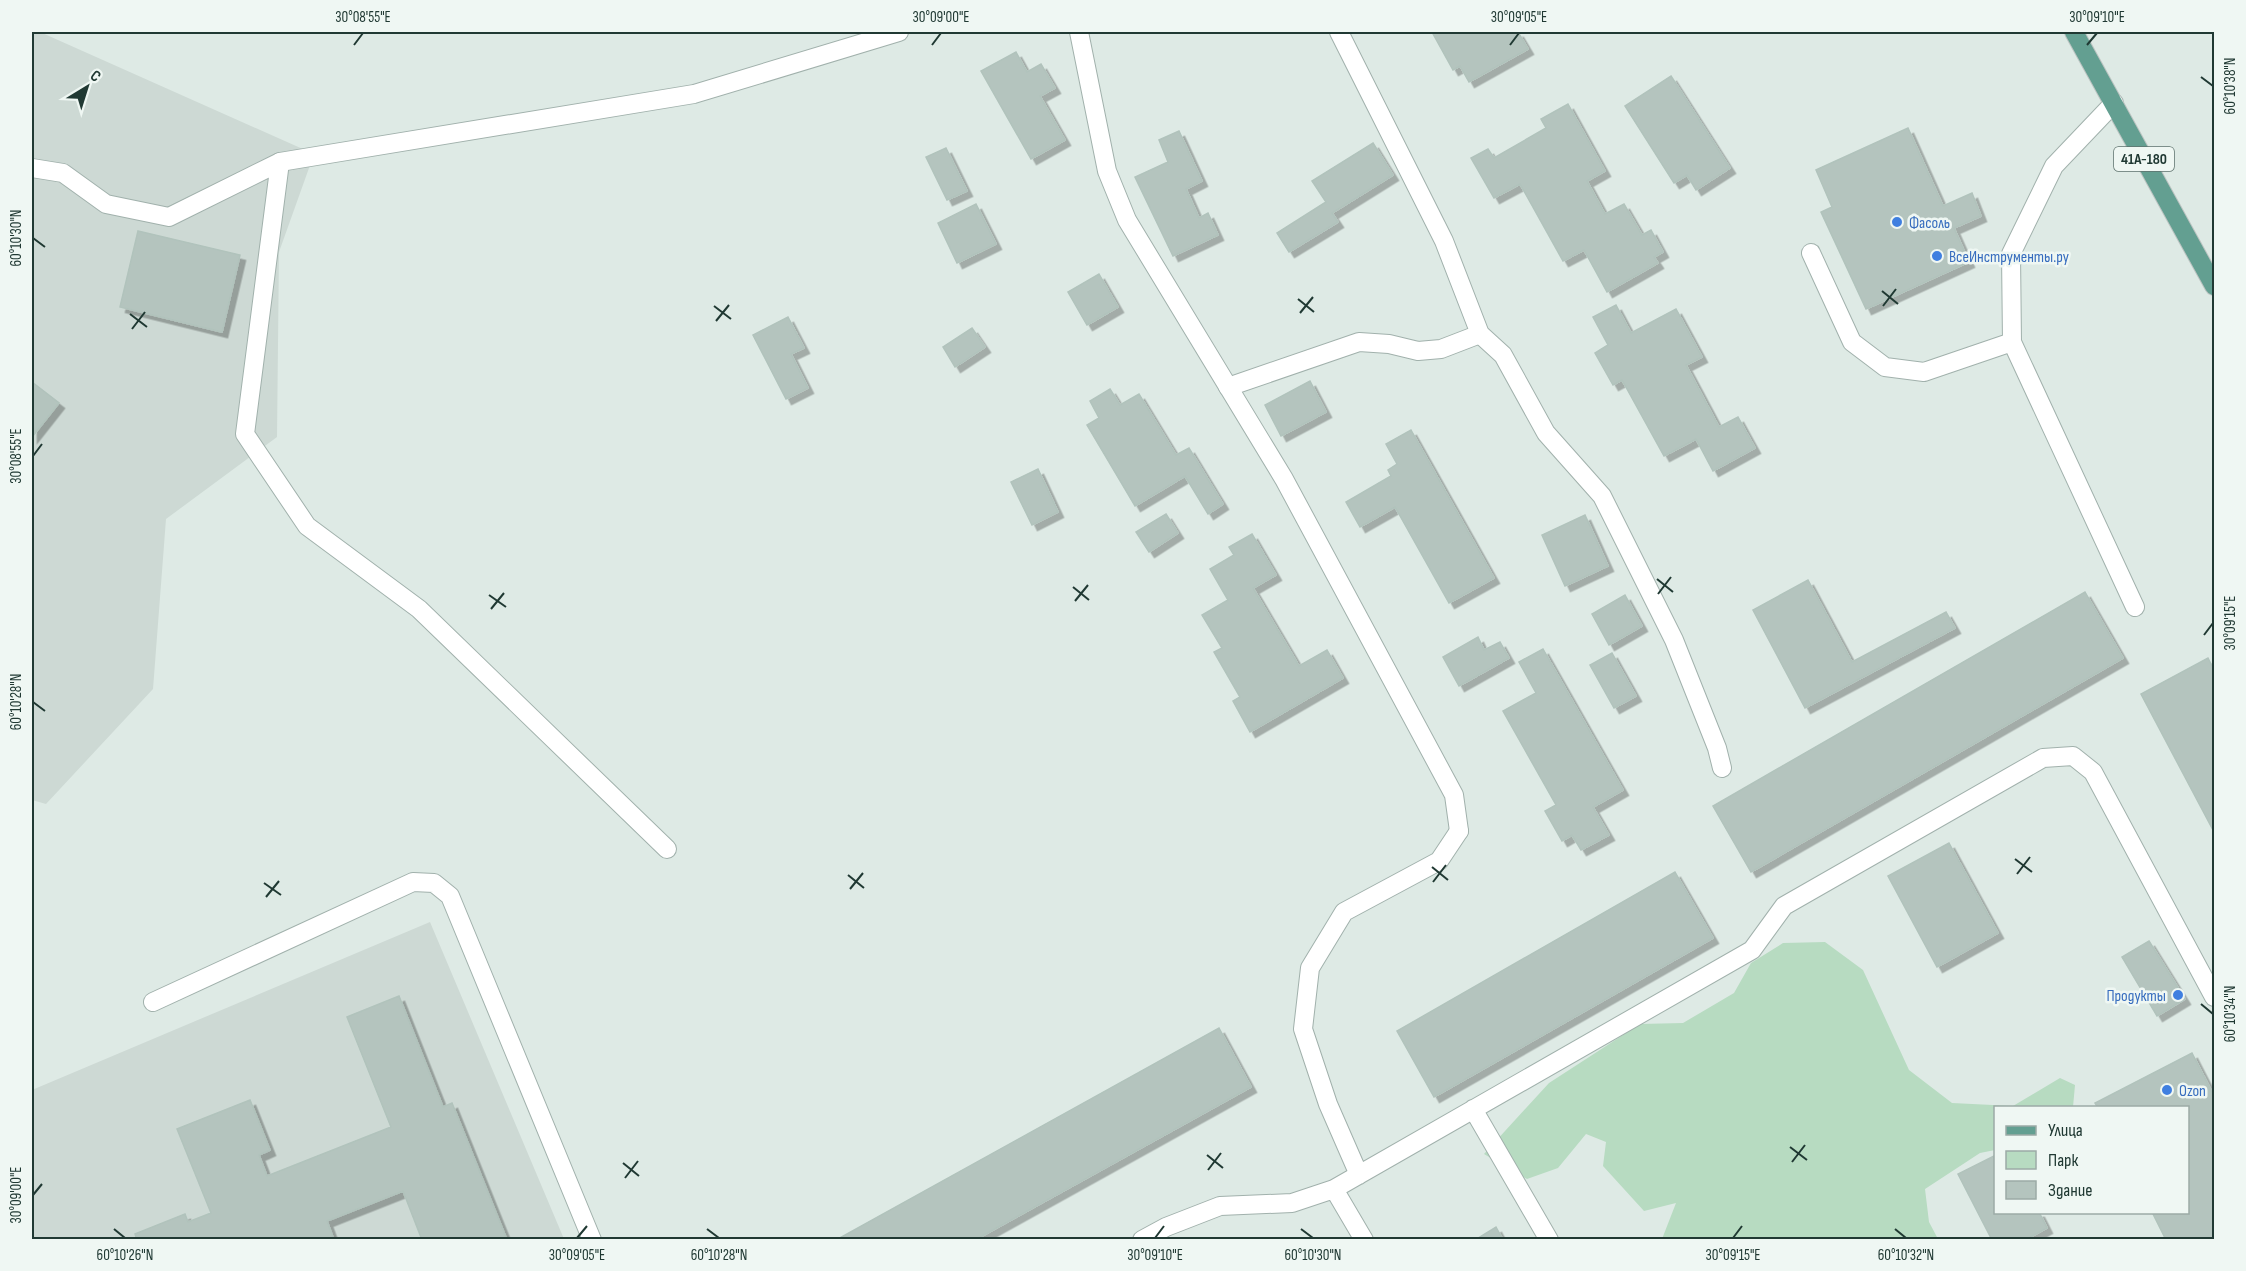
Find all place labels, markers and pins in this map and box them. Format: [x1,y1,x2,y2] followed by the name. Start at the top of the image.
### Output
[1909,214,1950,233] place label: Фасоль
[1890,215,1904,229] marker: Фасоль
[1949,248,2069,267] place label: ВсеИнструменты.ру
[1930,249,1944,263] marker: ВсеИнструменты.ру
[2106,987,2166,1006] place label: Продукты
[2171,988,2185,1002] marker: Продукты
[2179,1082,2206,1101] place label: Ozon
[2160,1083,2174,1097] marker: Ozon

